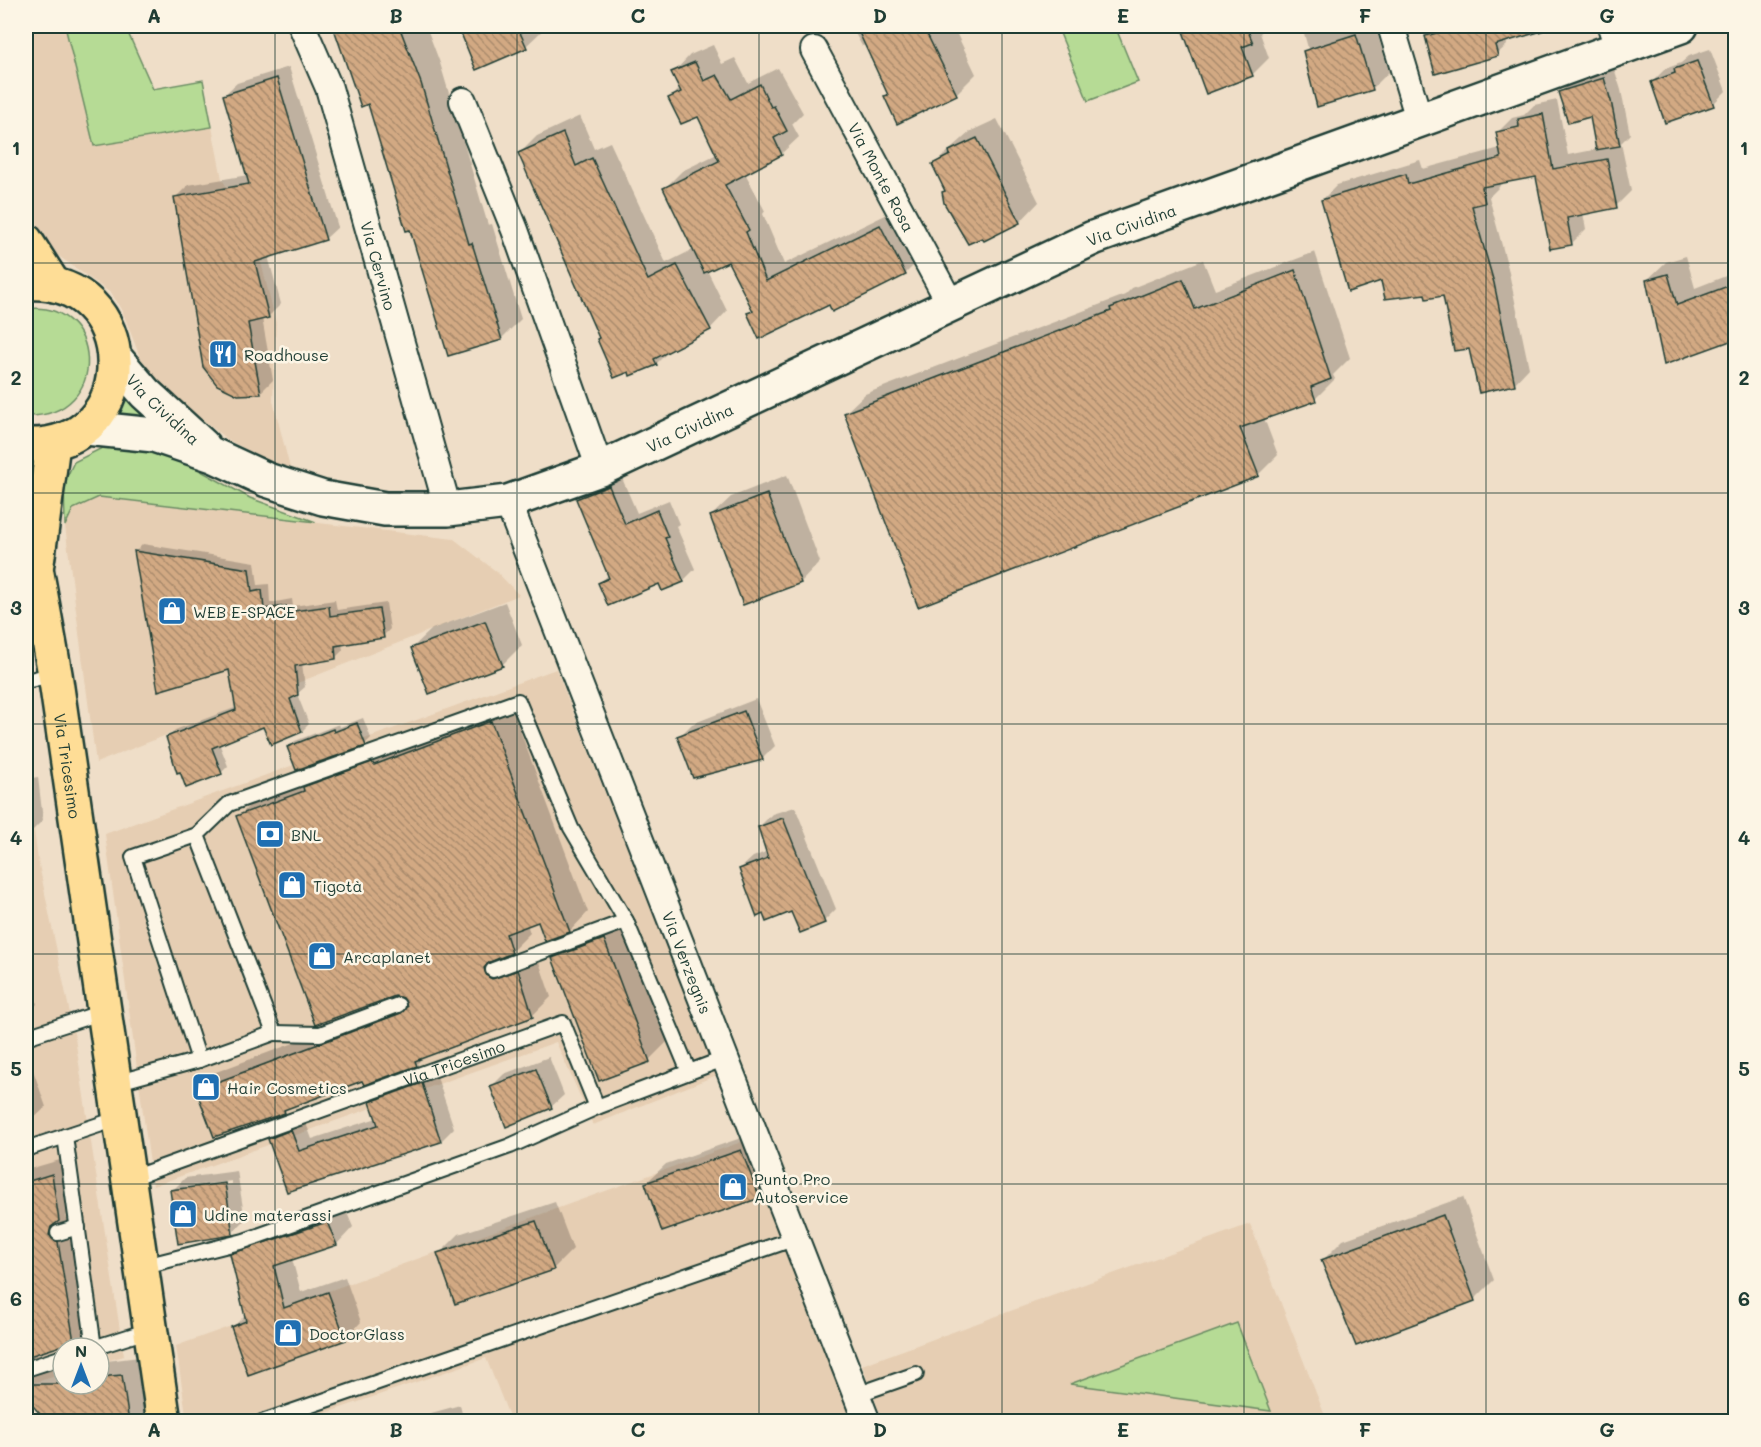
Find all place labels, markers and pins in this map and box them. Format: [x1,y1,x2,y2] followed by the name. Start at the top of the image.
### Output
[207,338,239,370] restaurant icon: Roadhouse
[244,344,329,365] place label: Roadhouse
[156,595,188,627] shop icon: WEB E-SPACE
[193,601,295,622] place label: WEB E-SPACE
[254,818,286,850] bank icon: BNL
[291,824,322,845] place label: BNL
[276,869,308,901] shop icon: Tigotà
[313,875,363,896] place label: Tigotà
[306,940,338,972] shop icon: Arcaplanet
[343,946,431,967] place label: Arcaplanet
[190,1071,222,1103] shop icon: Hair Cosmetics
[227,1077,347,1098] place label: Hair Cosmetics
[754,1168,849,1207] place label: Punto Pro Autoservice
[717,1171,749,1203] shop icon: Punto Pro Autoservice
[167,1198,199,1230] shop icon: Udine materassi
[204,1204,332,1225] place label: Udine materassi
[272,1317,304,1349] shop icon: DoctorGlass
[309,1323,405,1344] place label: DoctorGlass

